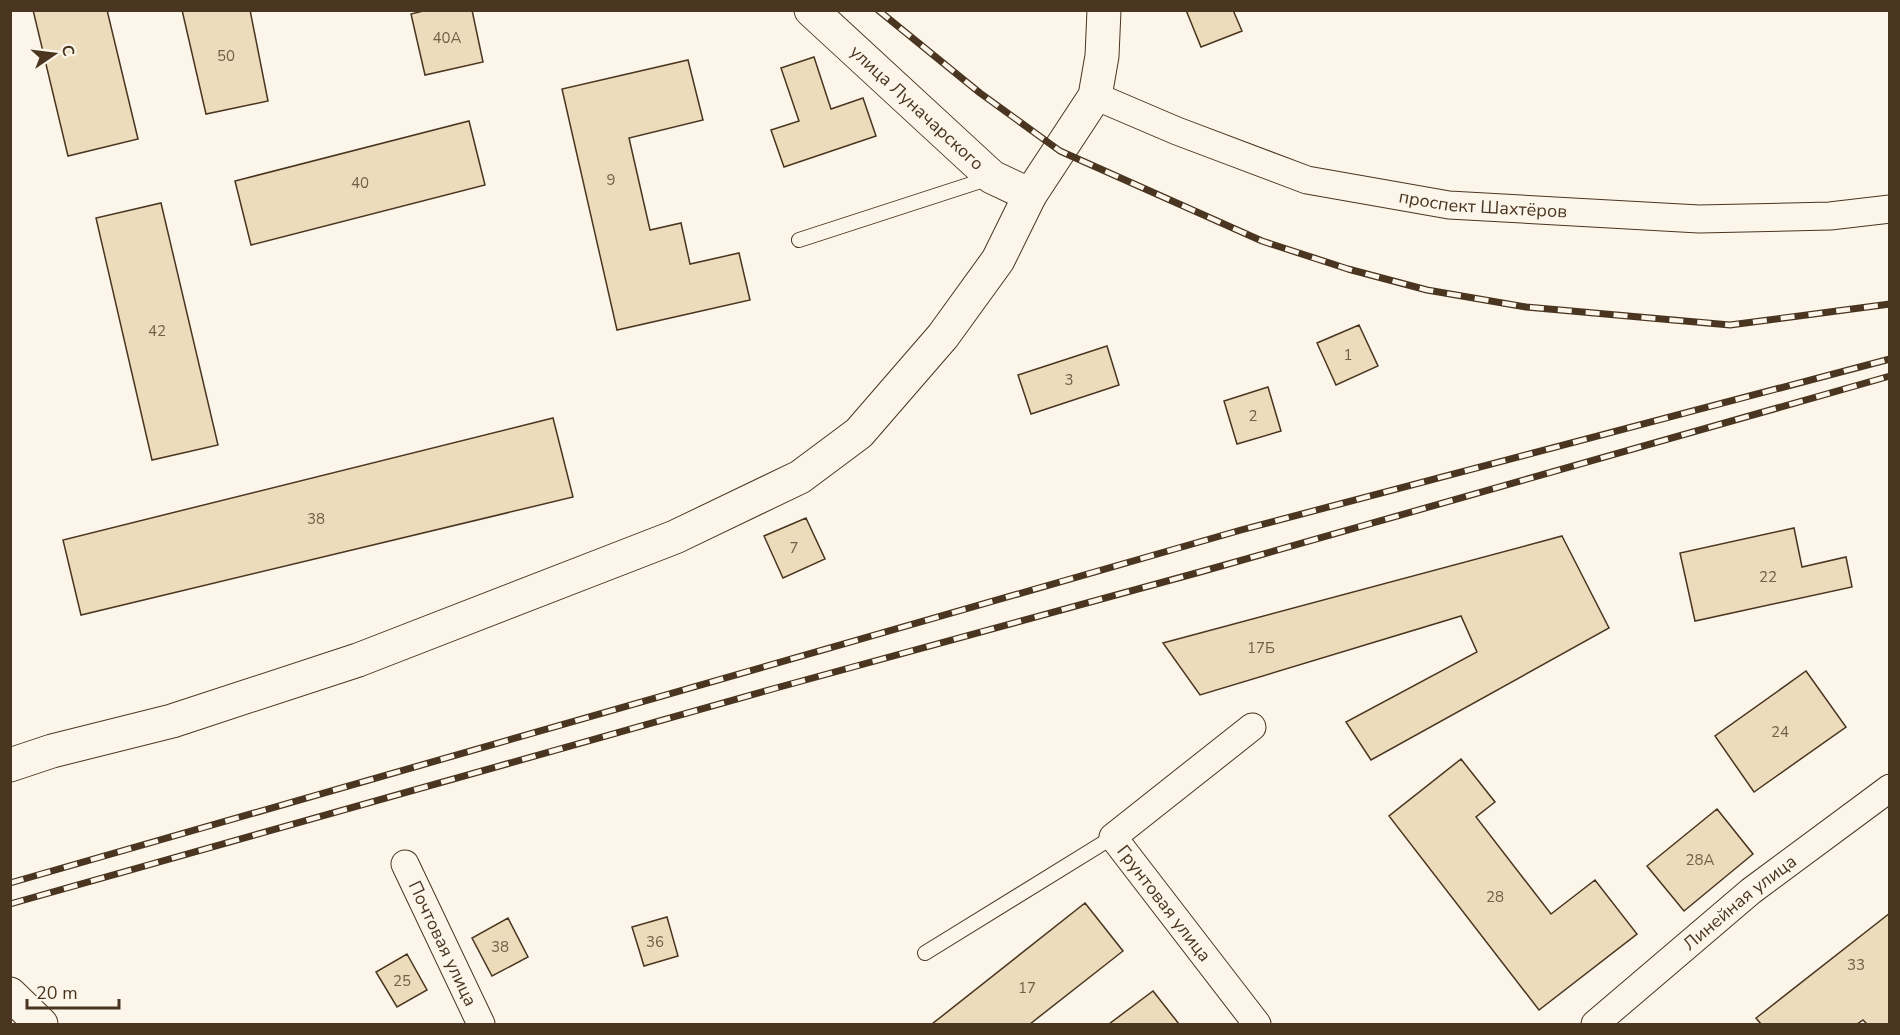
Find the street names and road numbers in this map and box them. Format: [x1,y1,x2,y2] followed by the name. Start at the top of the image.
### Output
[845,40,989,176] street label: улица Луначарского
[1397,184,1568,224] street label: проспект Шахтёров
[1112,840,1217,967] street label: Грунтовая улица
[1678,849,1801,956] street label: Линейная улица
[403,877,483,1010] street label: Почтовая улица

